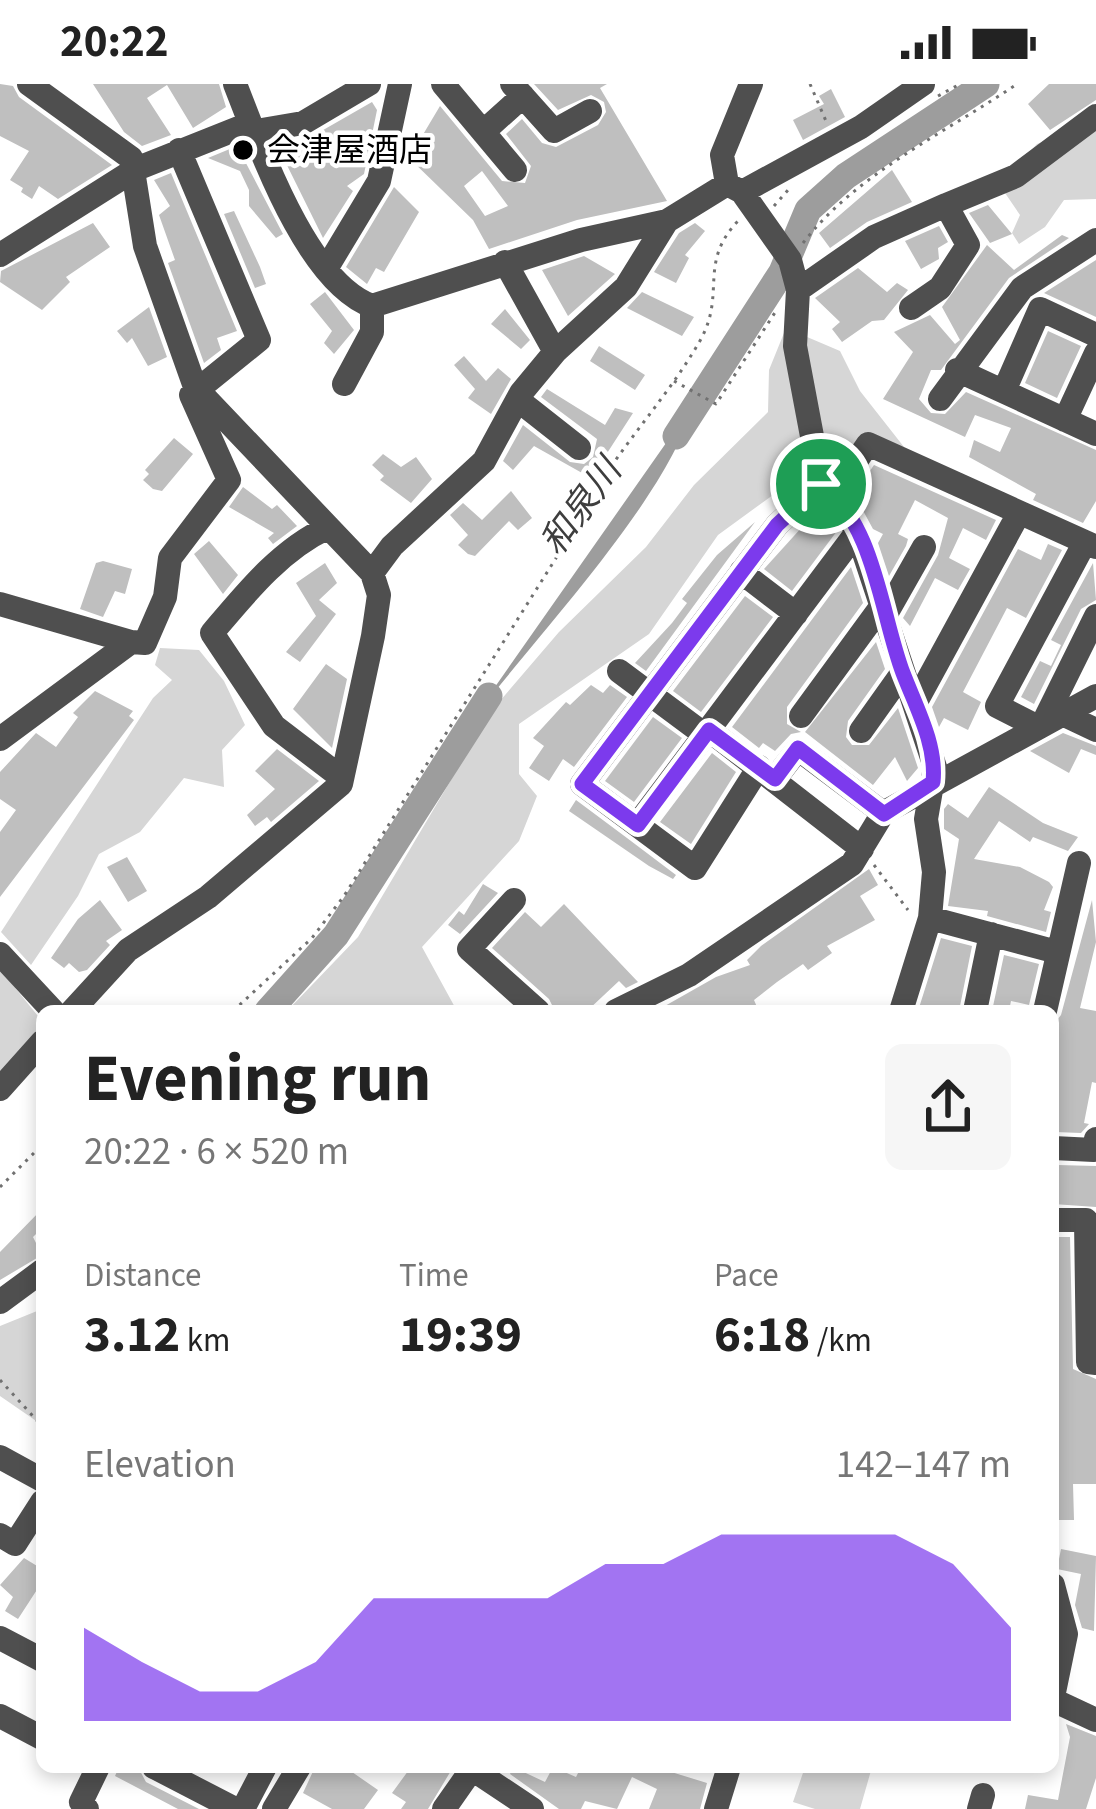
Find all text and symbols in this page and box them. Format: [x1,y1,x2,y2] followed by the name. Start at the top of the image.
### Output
[60,10,169,74] text: 20:22
[267,127,432,174] place label: 会津屋酒店
[230,137,256,163] marker: 会津屋酒店
[770,433,872,535] pin
[529,445,636,566] water label: 和泉川
[788,451,854,517] icon: arrive
[84,1032,431,1126] text: Evening run
[885,1044,1011,1170] button: share
[84,1124,349,1180] text: 20:22 · 6 × 520 m
[84,1252,201,1299] text: Distance
[399,1252,469,1299] text: Time
[714,1252,779,1299] text: Pace
[84,1299,180,1371] text: 3.12
[399,1299,522,1371] text: 19:39
[714,1299,810,1371] text: 6:18
[180,1317,230,1364] text: km
[810,1317,872,1364] text: /km
[84,1437,236,1493] text: Elevation
[836,1437,1011,1493] text: 142–147 m

